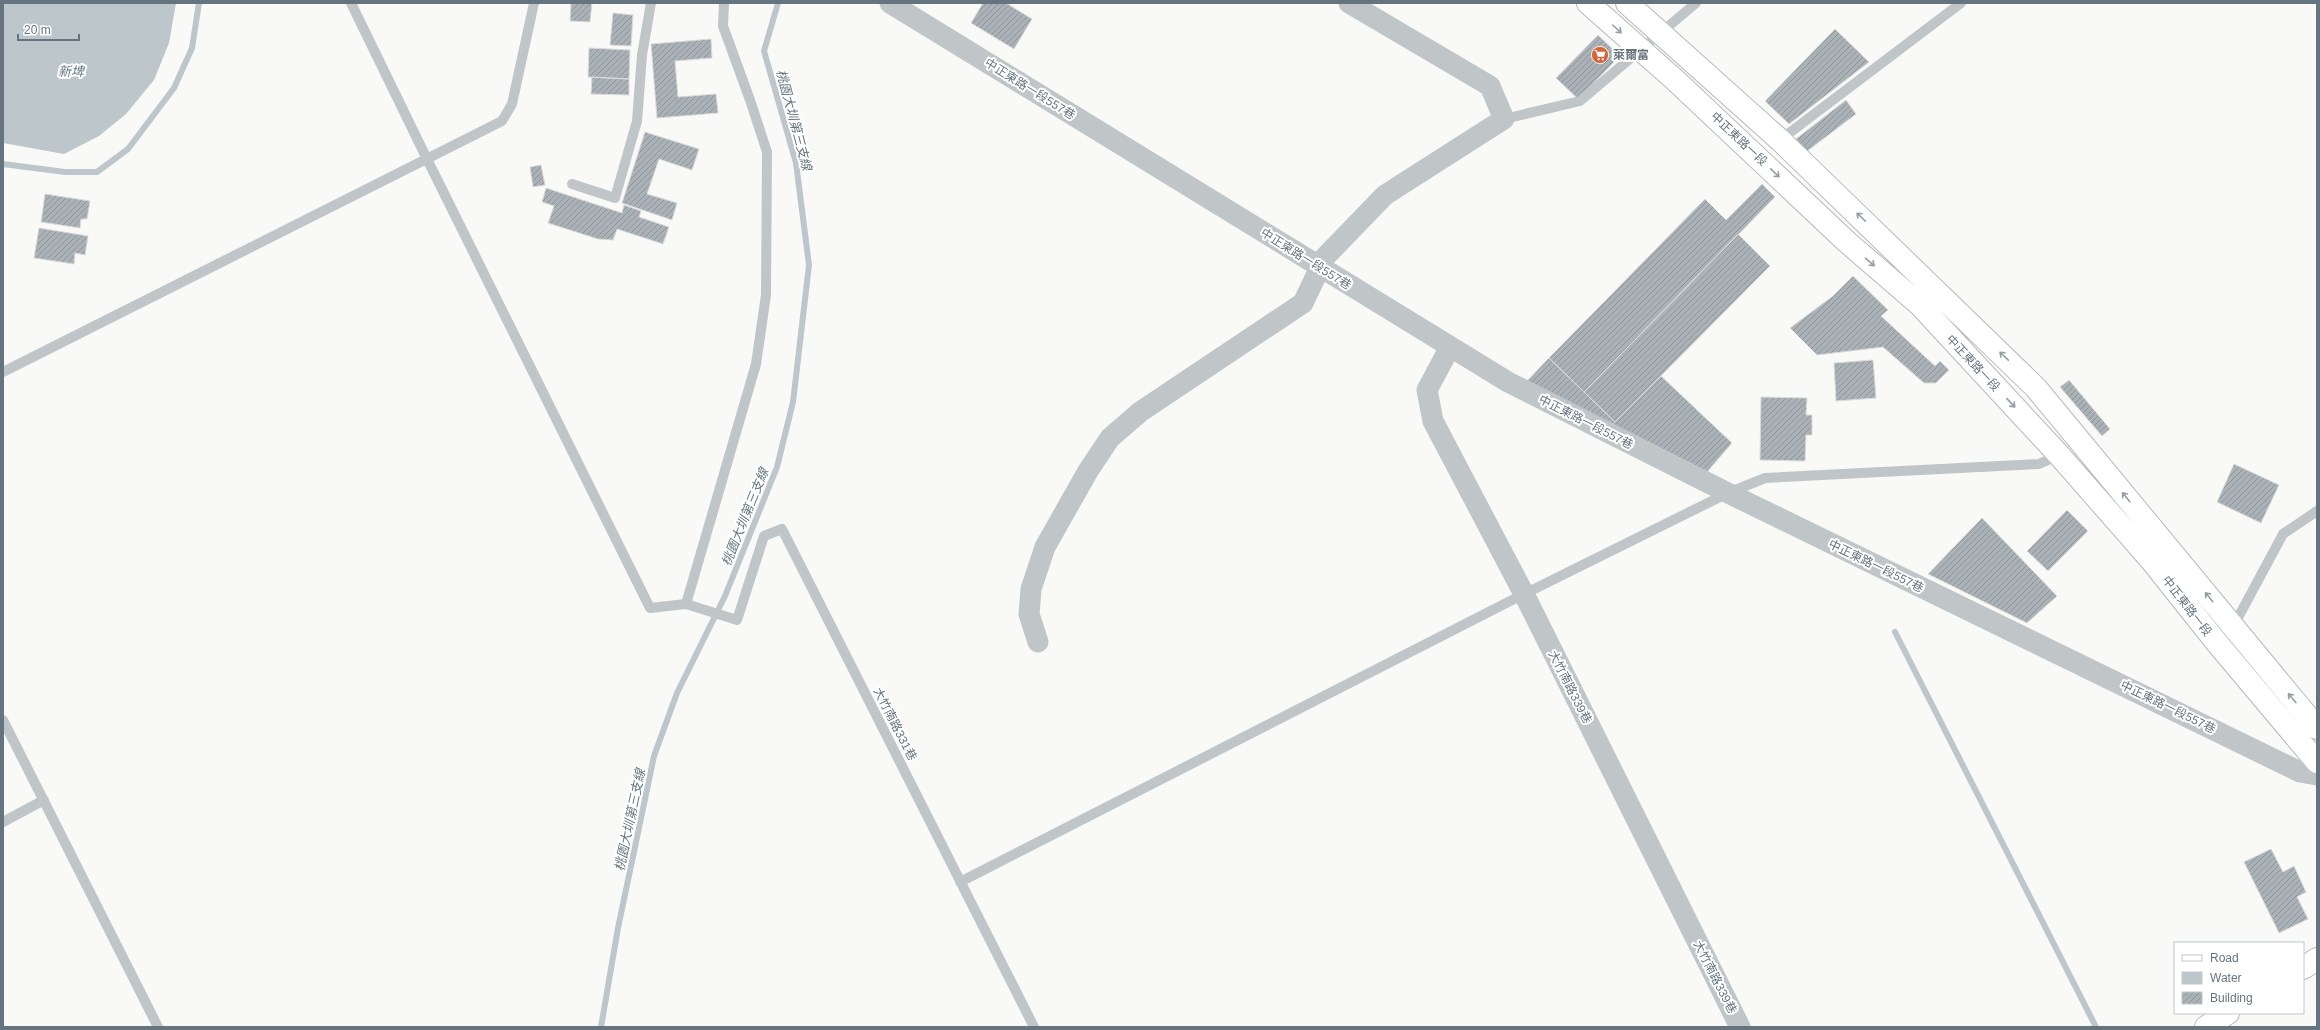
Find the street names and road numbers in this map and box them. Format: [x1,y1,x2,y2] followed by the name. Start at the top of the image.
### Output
[982,55,1078,123] street label: 中正東路一段557巷
[1708,109,1770,169] street label: 中正東路一段
[1258,225,1354,293] street label: 中正東路一段557巷
[1943,332,2003,394] street label: 中正東路一段
[1536,392,1636,452] street label: 中正東路一段557巷
[1826,537,1926,595] street label: 中正東路一段557巷
[2159,573,2215,639] street label: 中正東路一段
[1546,648,1594,726] street label: 大竹南路339巷
[2118,678,2218,736] street label: 中正東路一段557巷
[871,685,919,763] street label: 大竹南路331巷
[1691,938,1739,1016] street label: 大竹南路339巷

